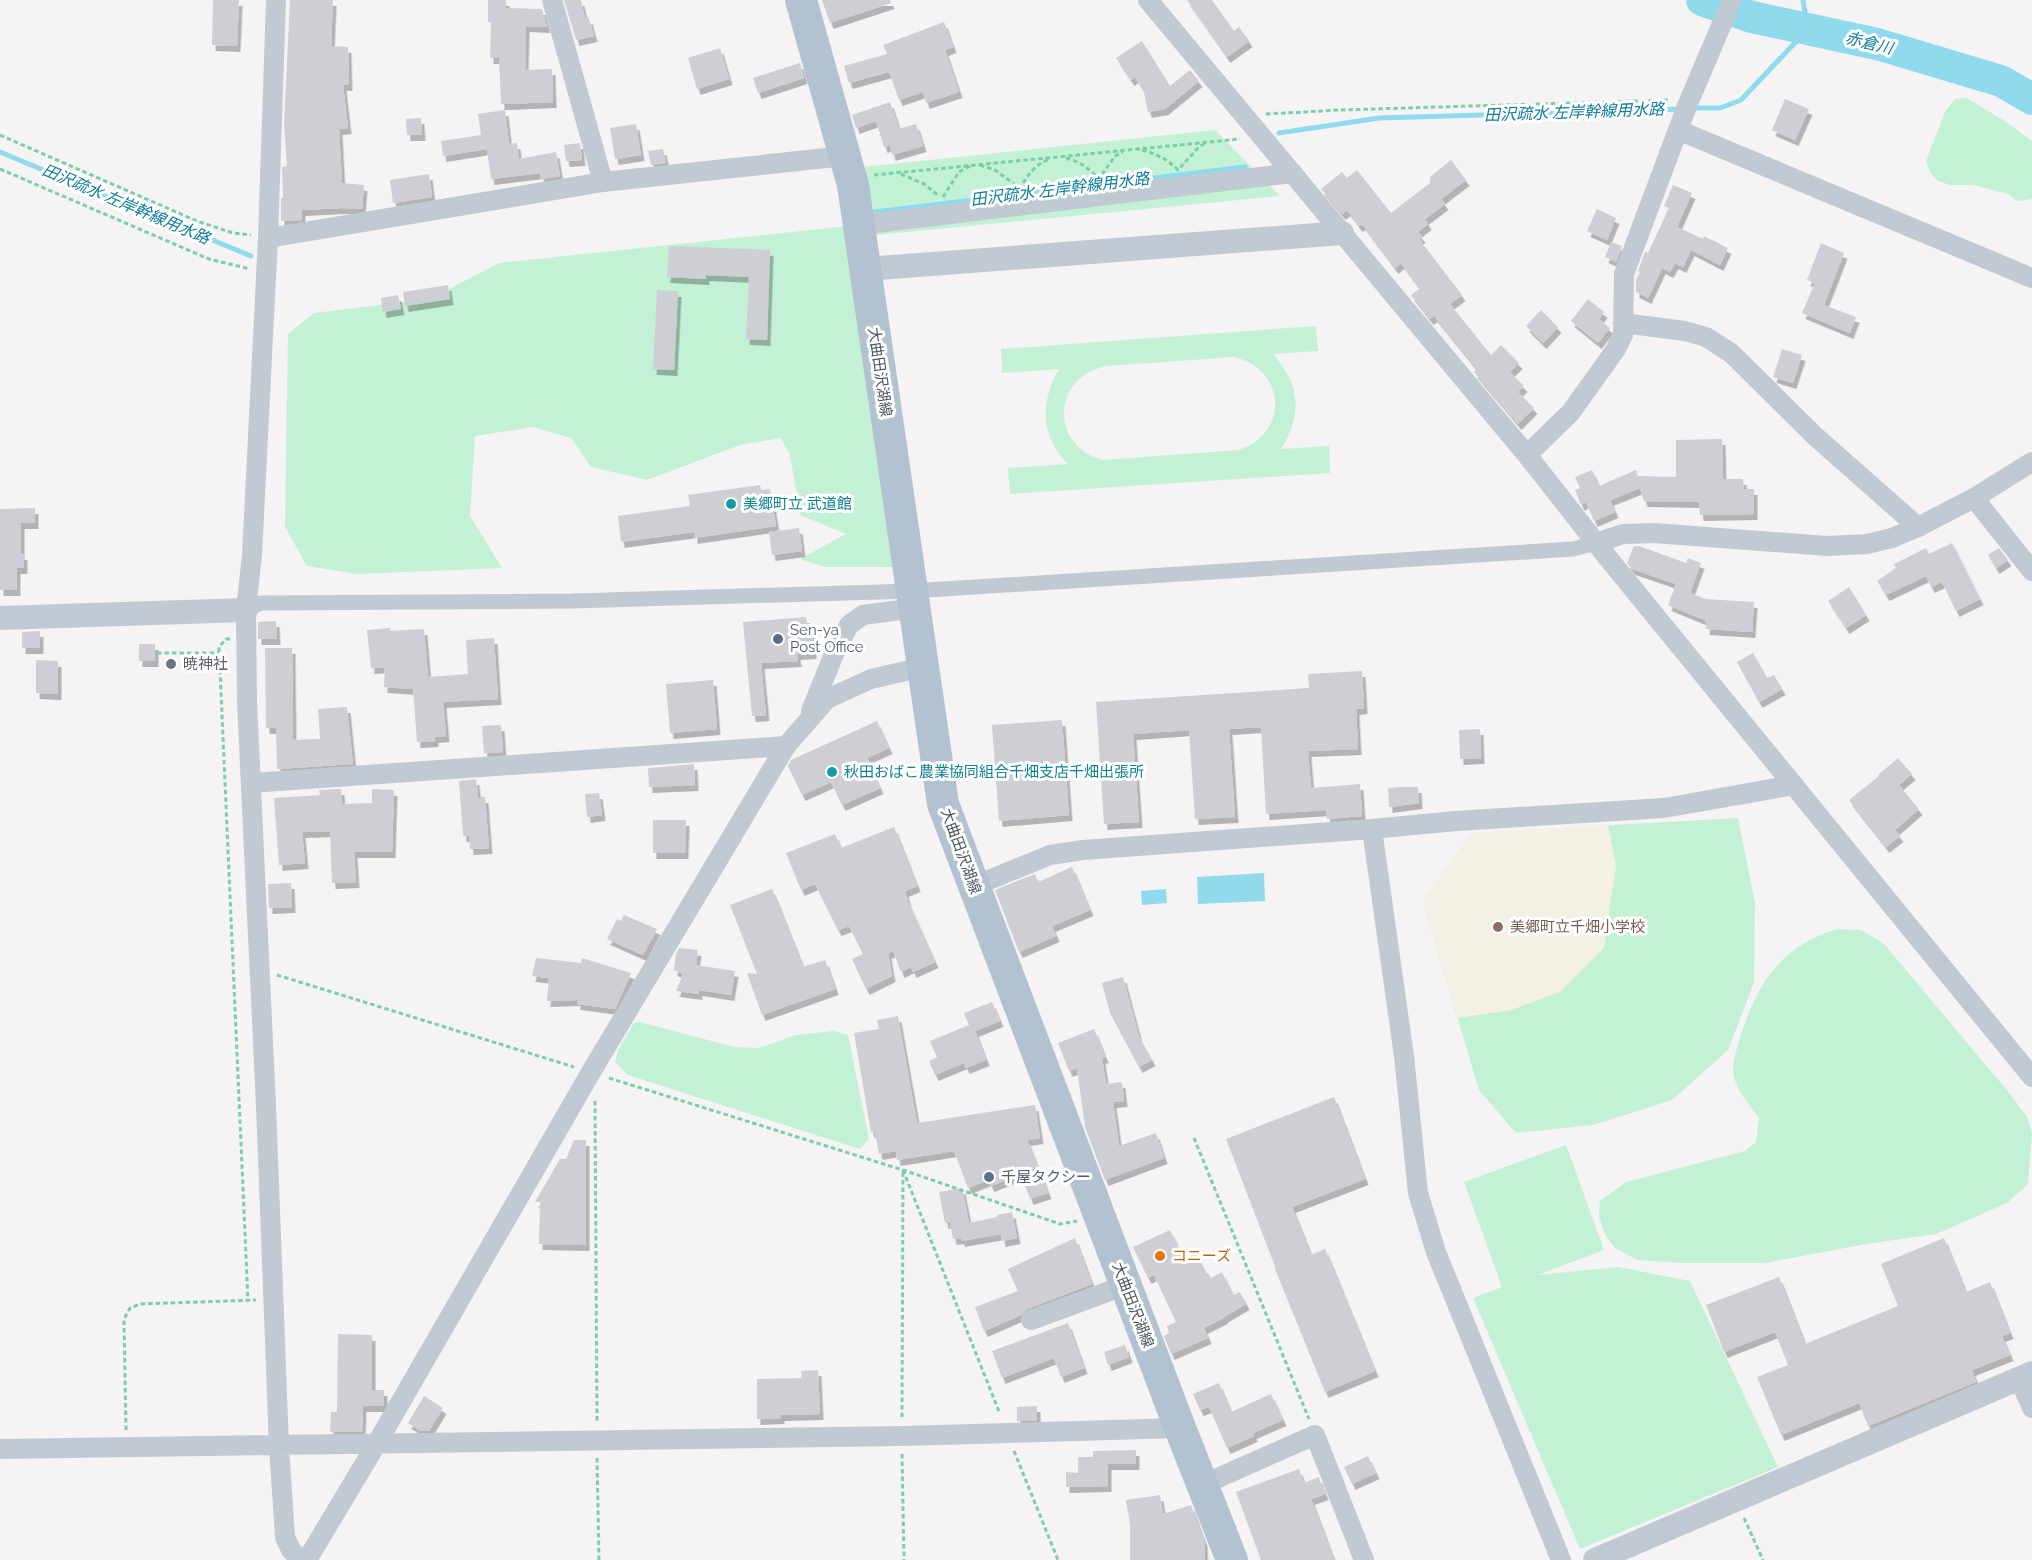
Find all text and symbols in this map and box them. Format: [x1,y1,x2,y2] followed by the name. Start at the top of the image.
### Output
[1843,28,1897,59] water label: 赤倉川
[1484,99,1666,125] water label: 田沢疏水 左岸幹線用水路
[39,160,214,249] water label: 田沢疏水 左岸幹線用水路
[970,168,1152,209] water label: 田沢疏水 左岸幹線用水路
[865,326,895,418] street label: 大曲田沢湖線
[743,495,852,513] place label: 美郷町立 武道館
[724,497,738,511] marker: 美郷町立 武道館
[790,621,864,656] place label: Sen-ya Post Office
[771,632,785,646] marker: Sen-ya Post Office
[183,655,228,673] place label: 暁神社
[164,657,178,671] marker: 暁神社
[844,763,1144,781] place label: 秋田おばこ農業協同組合千畑支店千畑出張所
[825,765,839,779] marker: 秋田おばこ農業協同組合千畑支店千畑出張所
[937,806,985,896] street label: 大曲田沢湖線
[1510,918,1645,936] place label: 美郷町立千畑小学校
[1491,920,1505,934] marker: 美郷町立千畑小学校
[1001,1168,1091,1186] place label: 千屋タクシー
[982,1170,996,1184] marker: 千屋タクシー
[1172,1247,1231,1265] place label: コニーズ
[1153,1249,1167,1263] marker: コニーズ
[1108,1260,1158,1350] street label: 大曲田沢湖線

